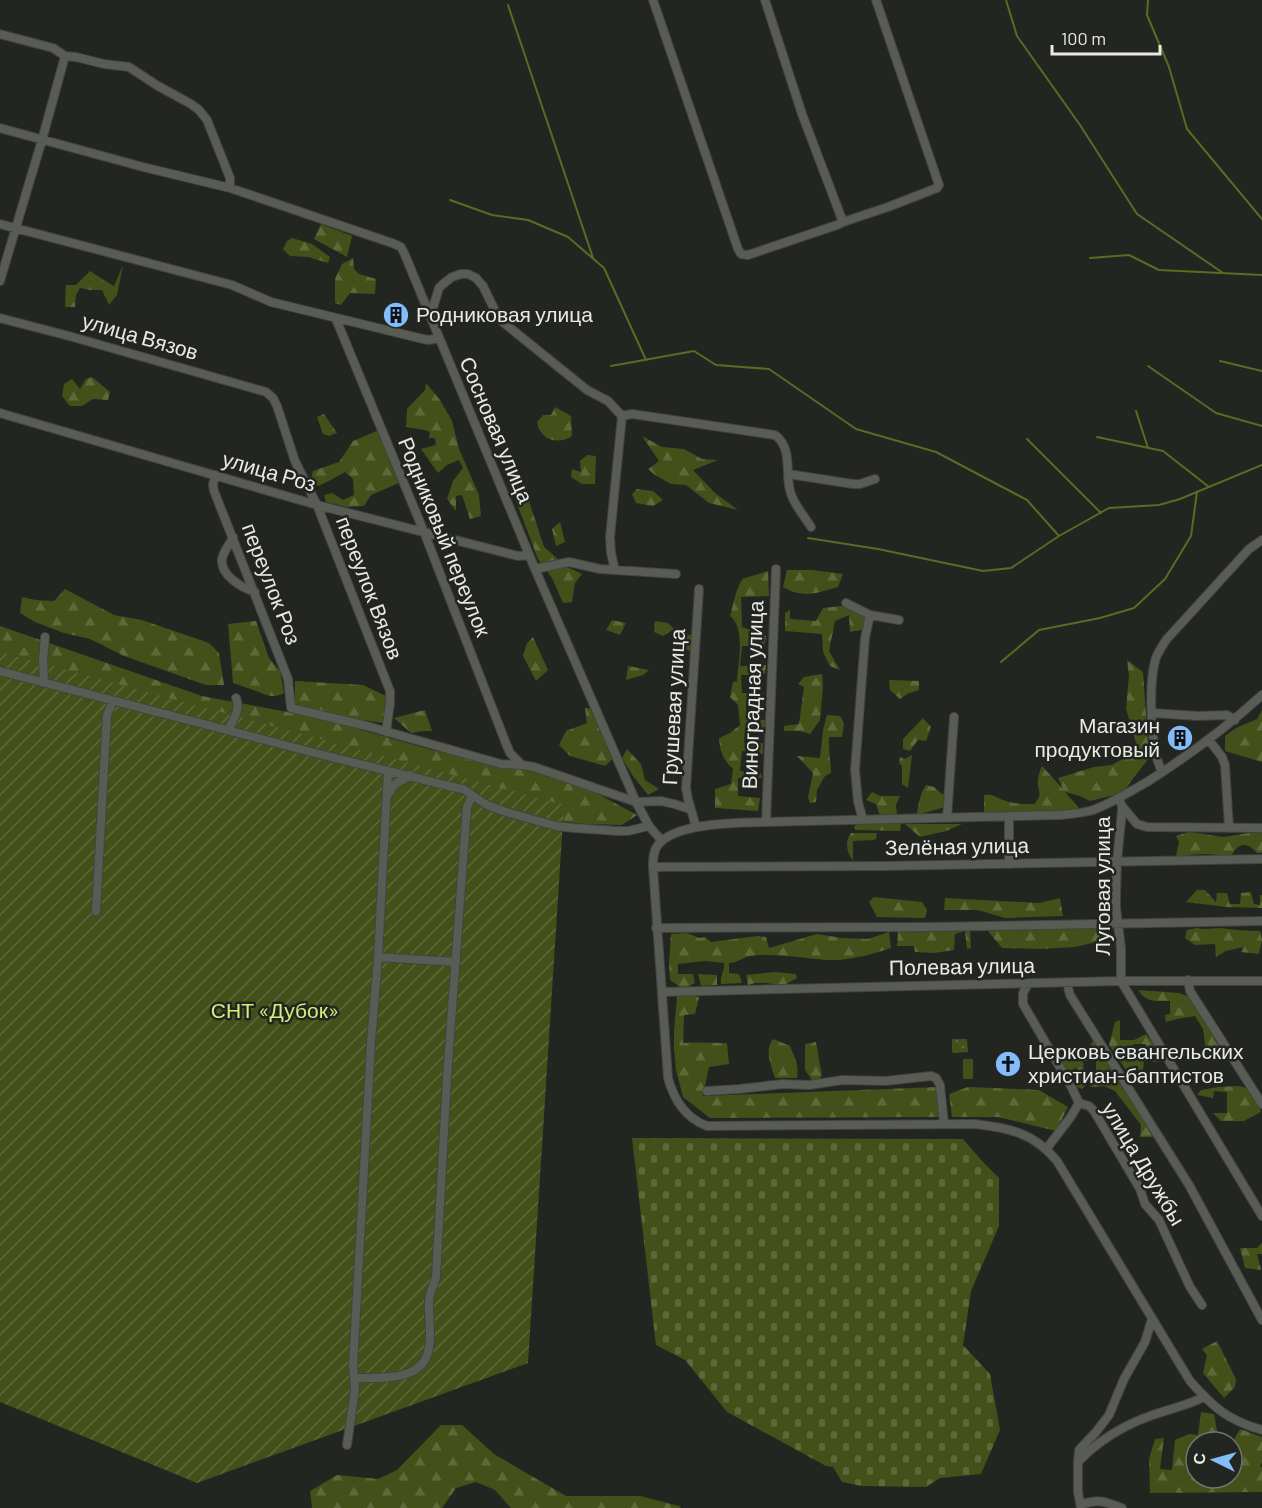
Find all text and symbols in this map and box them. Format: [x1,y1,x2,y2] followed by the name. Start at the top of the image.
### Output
[1052,18,1160,56] scale bar
[1061,27,1106,49] text: 100 m
[381,300,411,330] building icon: Родниковая улица
[416,301,593,326] place label: Родниковая улица
[80,307,201,364] street label: улица Вязов
[455,352,540,507] street label: Сосновая улица
[394,433,497,640] street label: Родниковый переулок
[220,445,319,496] street label: улица Роз
[332,512,409,662] street label: переулок Вязов
[238,519,307,648] street label: переулок Роз
[736,600,767,790] street label: Виноградная улица
[656,628,689,786] street label: Грушевая улица
[1035,712,1160,761] place label: Магазин продуктовый
[1165,723,1195,753] building icon: Магазин продуктовый
[1089,816,1114,956] street label: Луговая улица
[885,832,1030,859] street label: Зелёная улица
[889,952,1036,979] street label: Полевая улица
[211,997,339,1022] park label: СНТ «Дубок»
[1028,1038,1244,1087] place label: Церковь евангельских христиан-баптистов
[993,1049,1023,1079] church icon: Церковь евангельских христиан-баптистов
[1098,1097,1191,1230] street label: улица Дружбы
[1184,1430,1244,1490] north arrow
[1189,1452,1209,1465] text: С

